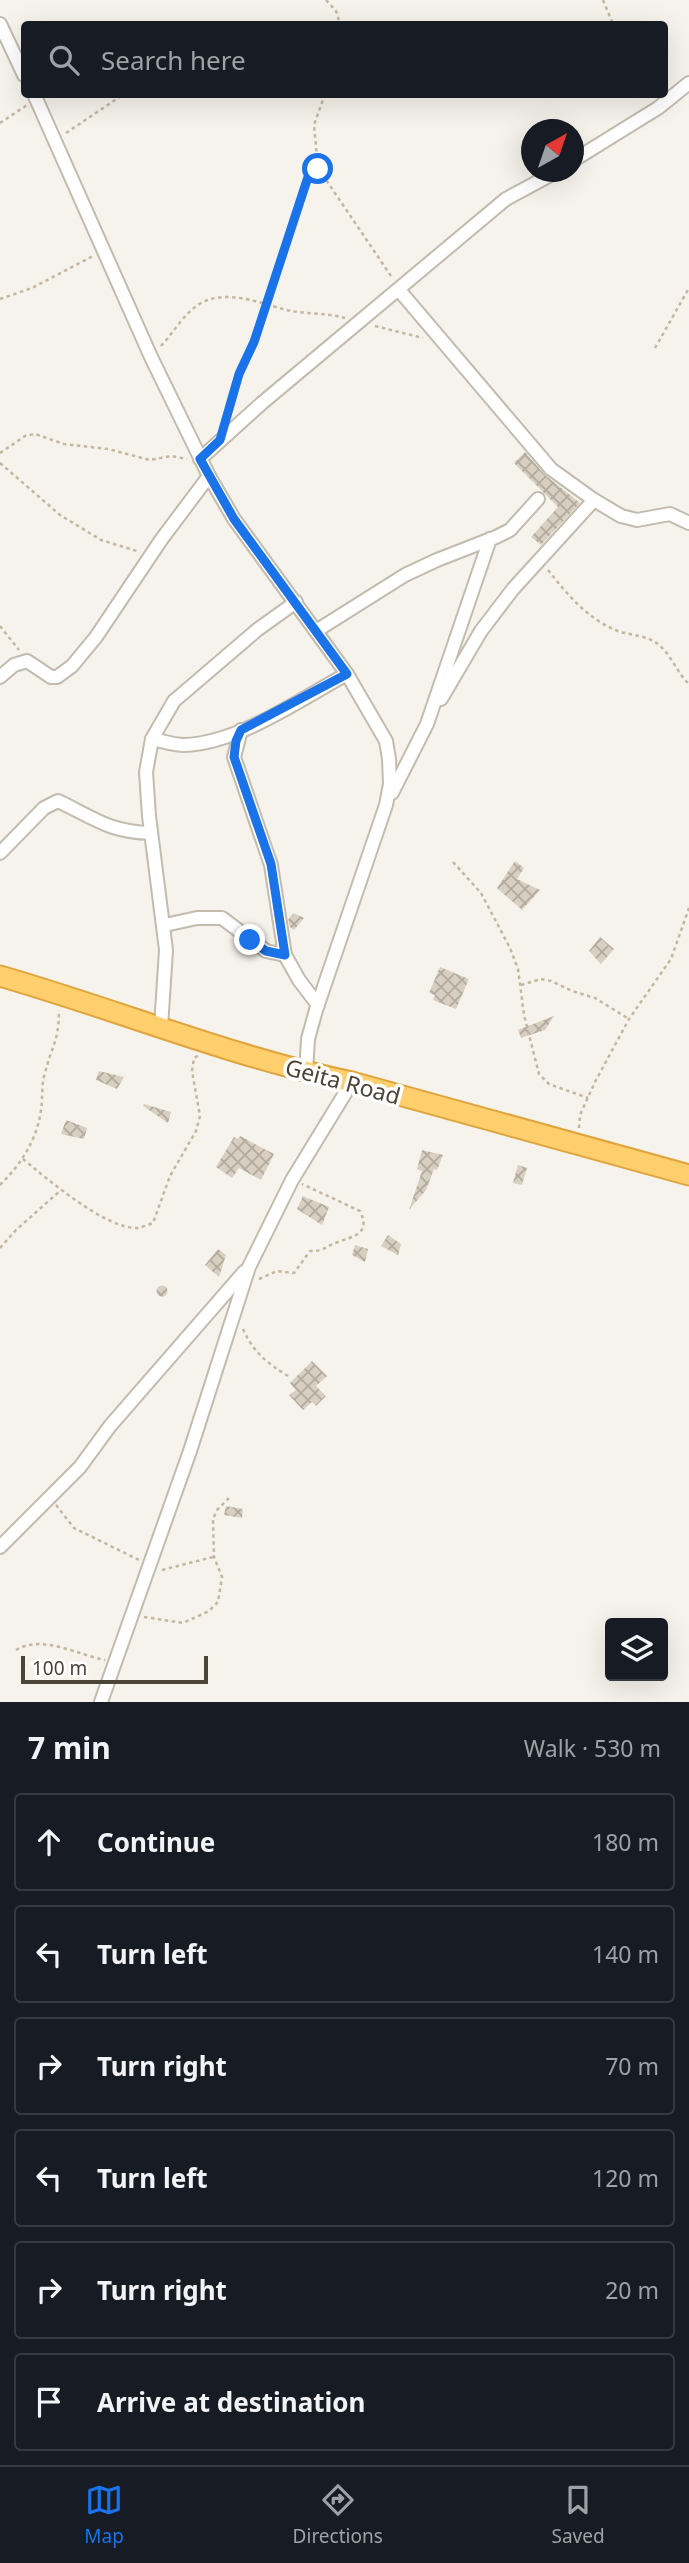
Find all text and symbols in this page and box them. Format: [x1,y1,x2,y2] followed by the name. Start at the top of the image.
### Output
[21,21,668,98] search box
[45,41,83,79] icon: search
[101,42,246,78] text: Search here
[521,119,584,182] north arrow
[302,153,333,184] route start
[234,924,265,955] route end
[282,1050,404,1112] street label: Geita Road
[605,1618,668,1681] map controls
[605,1618,668,1681] button: layers
[21,1653,208,1685] scale bar
[32,1655,87,1681] text: 100 m
[28,1727,111,1768] text: 7 min
[524,1732,661,1764] text: Walk · 530 m
[30,1823,68,1861] icon: ahead
[97,1824,215,1860] text: Continue
[592,1826,659,1858] text: 180 m
[30,1935,68,1973] icon: left
[97,1936,208,1972] text: Turn left
[592,1938,659,1970] text: 140 m
[30,2047,68,2085] icon: right
[97,2048,227,2084] text: Turn right
[605,2050,659,2082] text: 70 m
[30,2159,68,2197] icon: left
[97,2160,208,2196] text: Turn left
[592,2162,659,2194] text: 120 m
[30,2271,68,2309] icon: right
[97,2272,227,2308] text: Turn right
[605,2274,659,2306] text: 20 m
[30,2383,68,2421] icon: arrive
[97,2384,366,2420] text: Arrive at destination
[84,2481,124,2549] tab: Map
[293,2481,383,2549] tab: Directions
[551,2481,605,2549] tab: Saved

